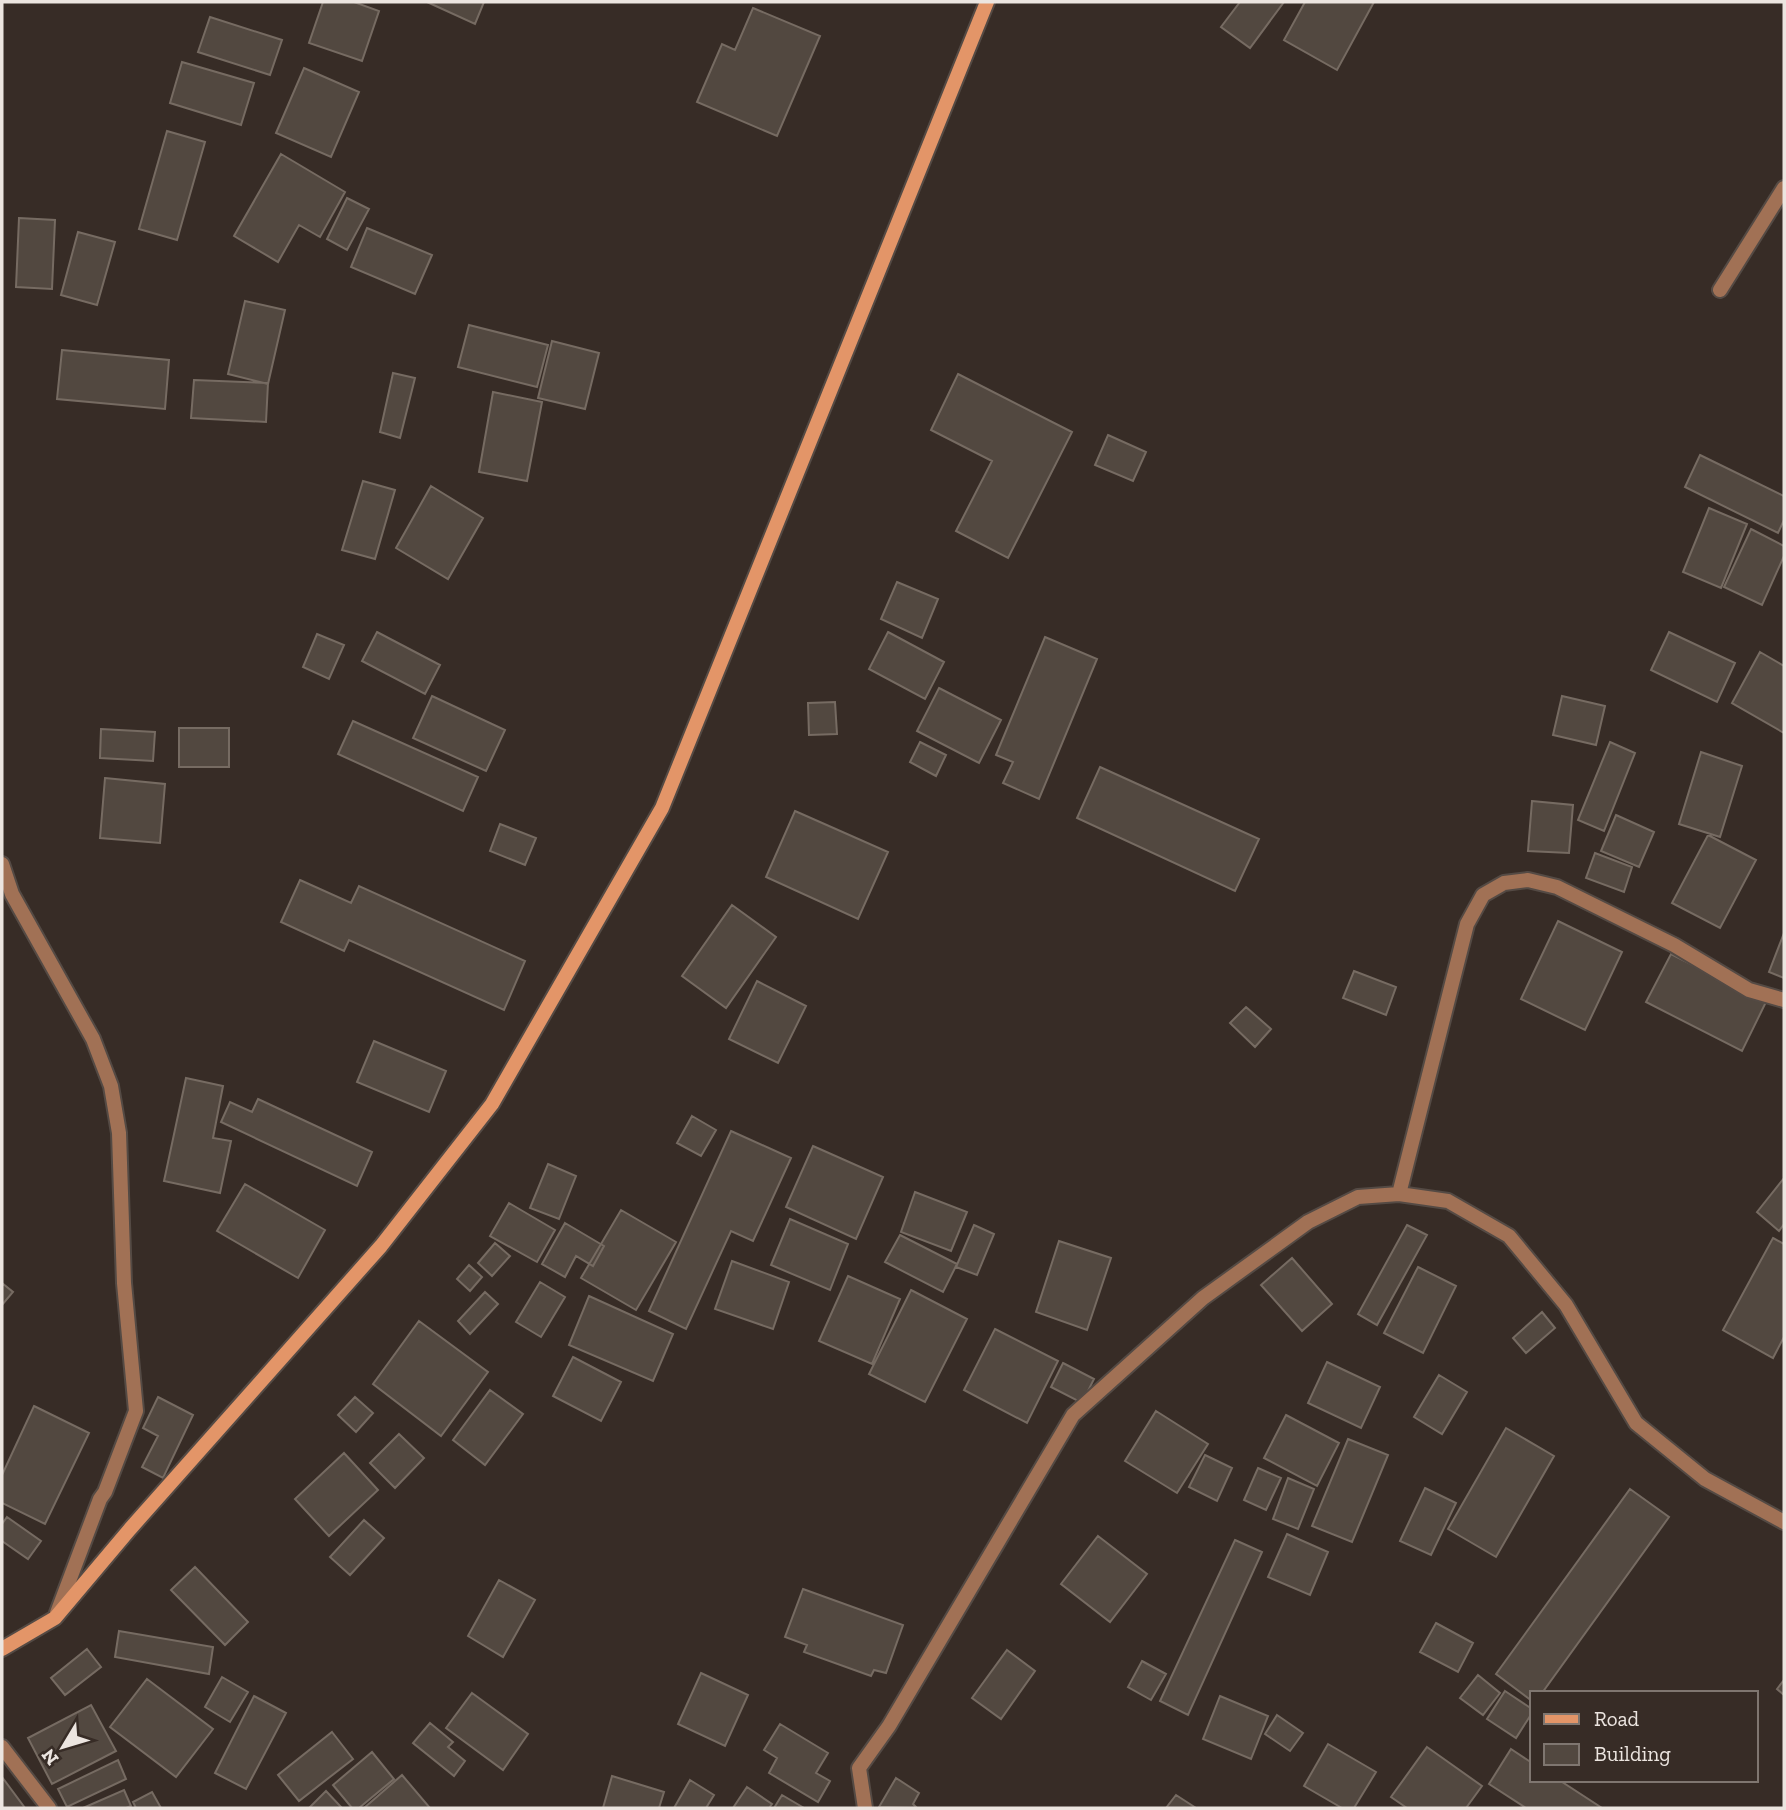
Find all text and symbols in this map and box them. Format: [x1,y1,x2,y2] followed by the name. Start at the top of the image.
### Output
[1530,1691,1758,1782] legend
[1594,1706,1640,1731] text: Road
[28,1712,98,1782] north arrow
[1594,1741,1671,1766] text: Building
[36,1744,64,1770] text: N

